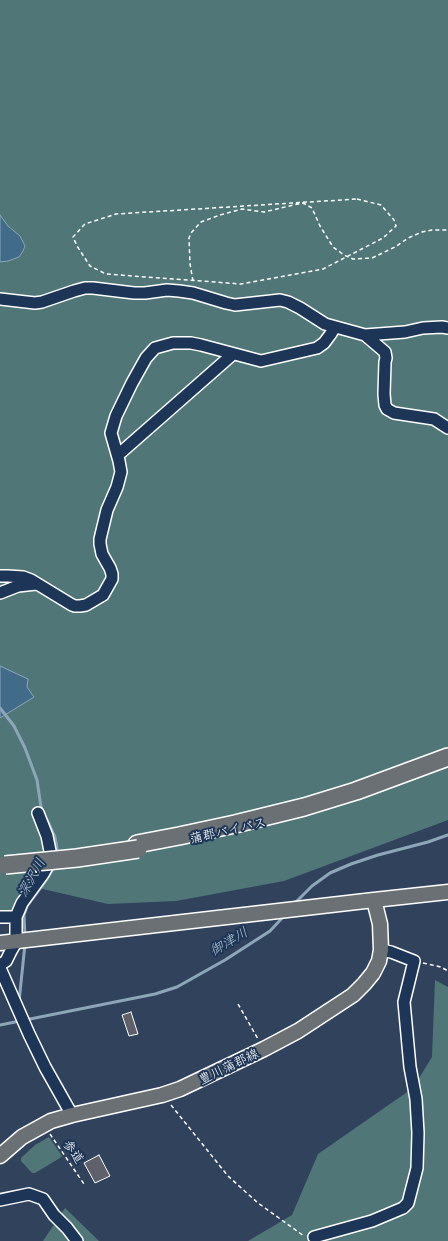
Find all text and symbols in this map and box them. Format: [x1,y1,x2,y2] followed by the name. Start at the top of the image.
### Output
[188,815,268,847] street label: 蒲郡バイパス
[14,856,50,900] water label: 深沢川
[207,924,251,960] water label: 御津川
[196,1046,262,1088] street label: 豊川蒲郡線
[59,1137,87,1167] street label: 参道

